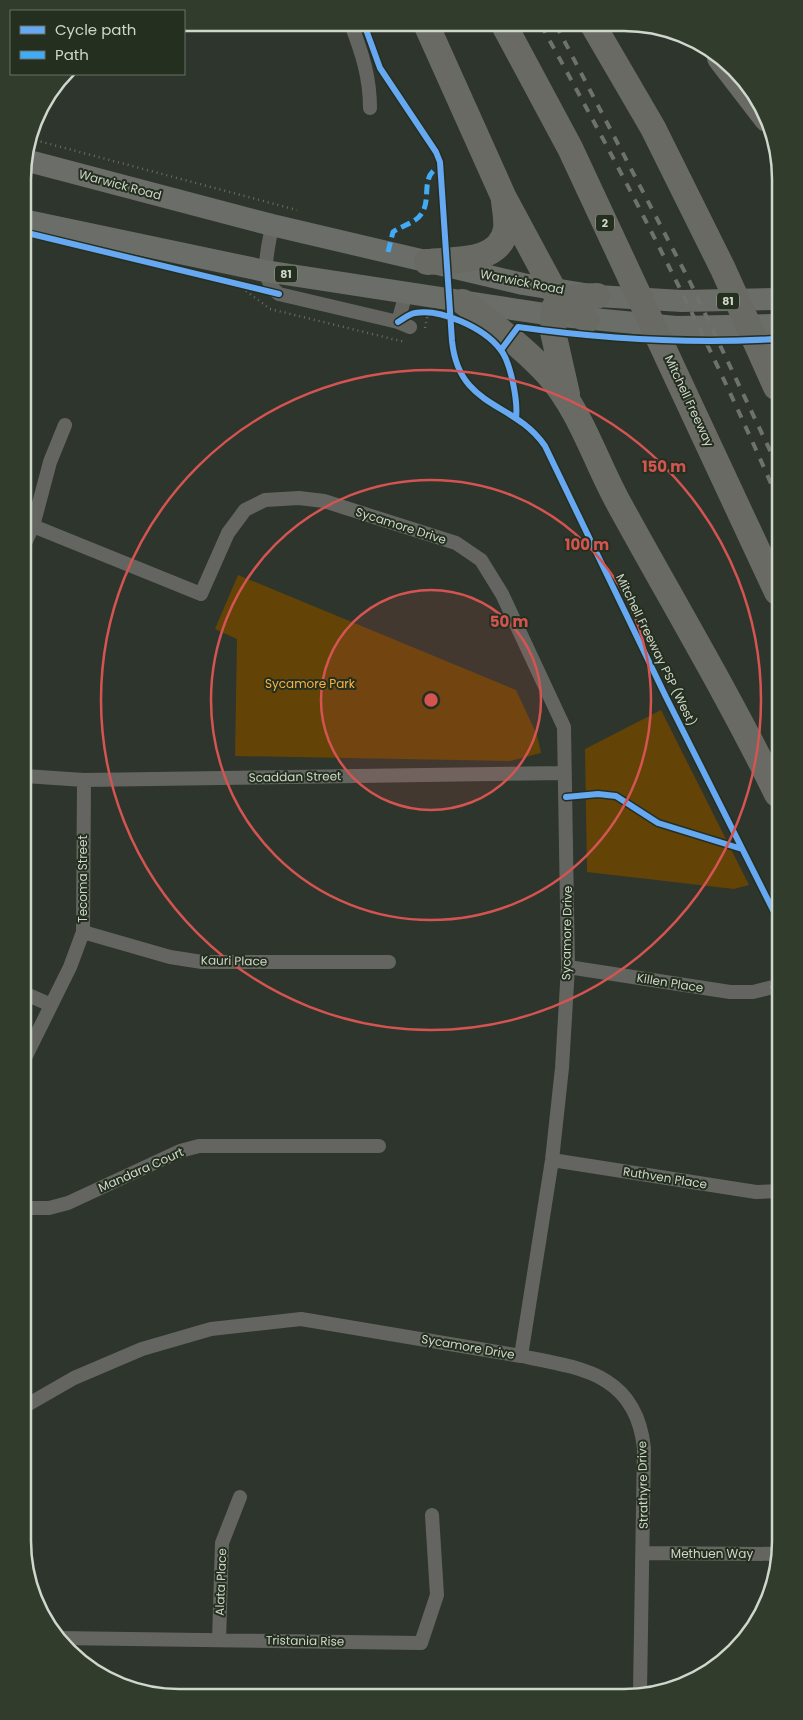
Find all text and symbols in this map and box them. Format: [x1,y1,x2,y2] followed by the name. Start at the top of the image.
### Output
[10,10,185,75] legend
[55,19,136,40] text: Cycle path
[55,44,89,65] text: Path
[77,165,163,204] street label: Warwick Road
[596,214,614,232] road number: 2
[479,265,565,298] street label: Warwick Road
[275,266,297,282] road number: 81
[717,292,739,310] road number: 81
[661,352,718,450] street label: Mitchell Freeway
[642,456,686,477] text: 150 m
[354,503,449,548] street label: Sycamore Drive
[565,534,609,555] text: 100 m
[612,571,701,729] street label: Mitchell Freeway PSP (West)
[490,611,528,632] text: 50 m
[265,675,356,692] park label: Sycamore Park
[422,691,440,709] centre of rings
[248,767,342,786] street label: Scaddan Street
[74,835,91,923] street label: Tecoma Street
[557,886,576,980] street label: Sycamore Drive
[201,951,267,970] street label: Kauri Place
[636,969,705,996] street label: Killen Place
[95,1143,186,1196] street label: Mandara Court
[622,1162,708,1193] street label: Ruthven Place
[420,1330,516,1363] street label: Sycamore Drive
[633,1441,652,1529] street label: Strathyre Drive
[671,1545,753,1562] street label: Methuen Way
[211,1548,230,1616] street label: Alata Place
[266,1631,344,1650] street label: Tristania Rise

